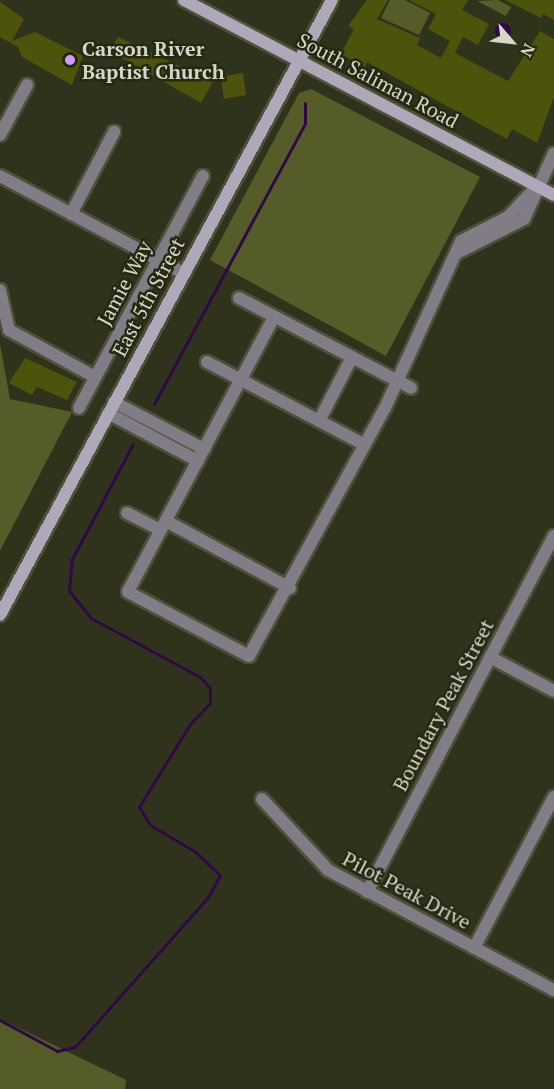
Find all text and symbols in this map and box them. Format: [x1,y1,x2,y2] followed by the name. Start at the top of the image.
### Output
[482,12,542,72] north arrow
[293,27,463,133] street label: South Saliman Road
[82,36,225,83] place label: Carson River Baptist Church
[515,40,540,61] text: N
[63,53,77,67] marker: Carson River Baptist Church
[107,234,189,360] street label: East 5th Street
[92,236,156,330] street label: Jamie Way
[388,615,498,795] street label: Boundary Peak Street
[339,846,475,934] street label: Pilot Peak Drive

